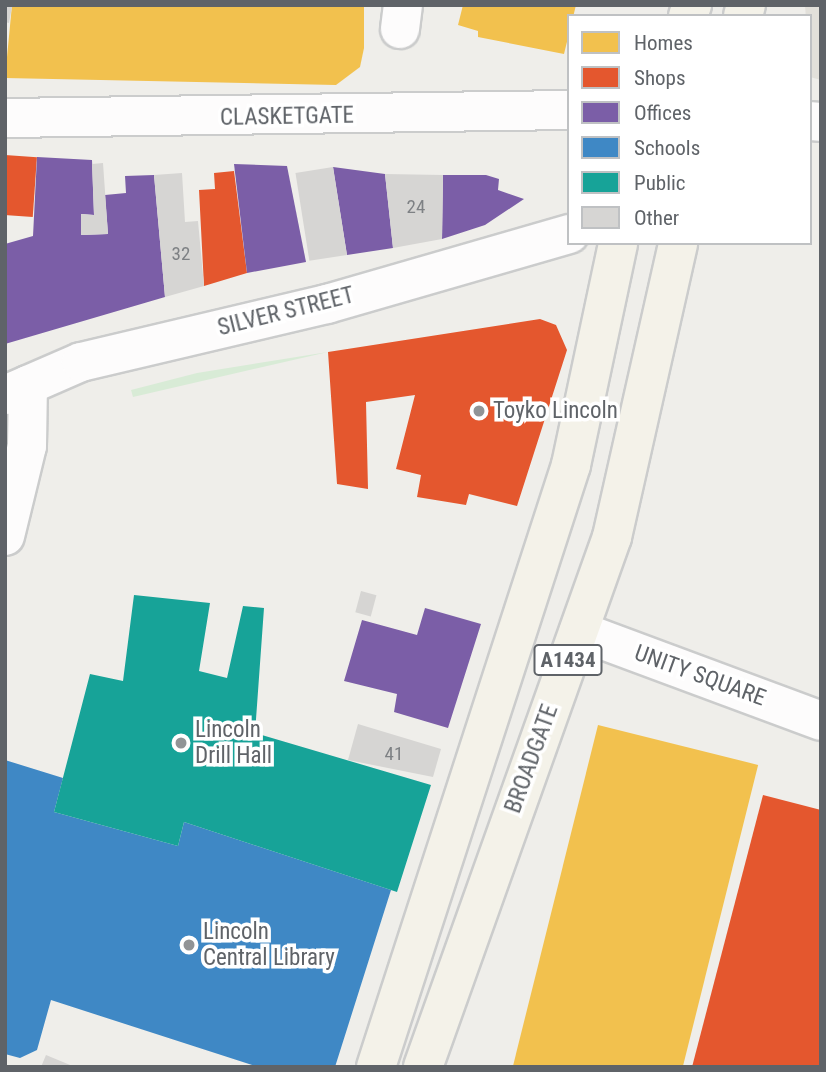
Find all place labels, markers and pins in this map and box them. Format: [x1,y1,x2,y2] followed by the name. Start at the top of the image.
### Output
[493,397,618,425] place label: Toyko Lincoln
[471,403,487,419] marker: Toyko Lincoln
[195,716,272,770] place label: Lincoln Drill Hall
[173,735,189,751] marker: Lincoln Drill Hall
[203,918,335,972] place label: Lincoln Central Library
[181,937,197,953] marker: Lincoln Central Library

